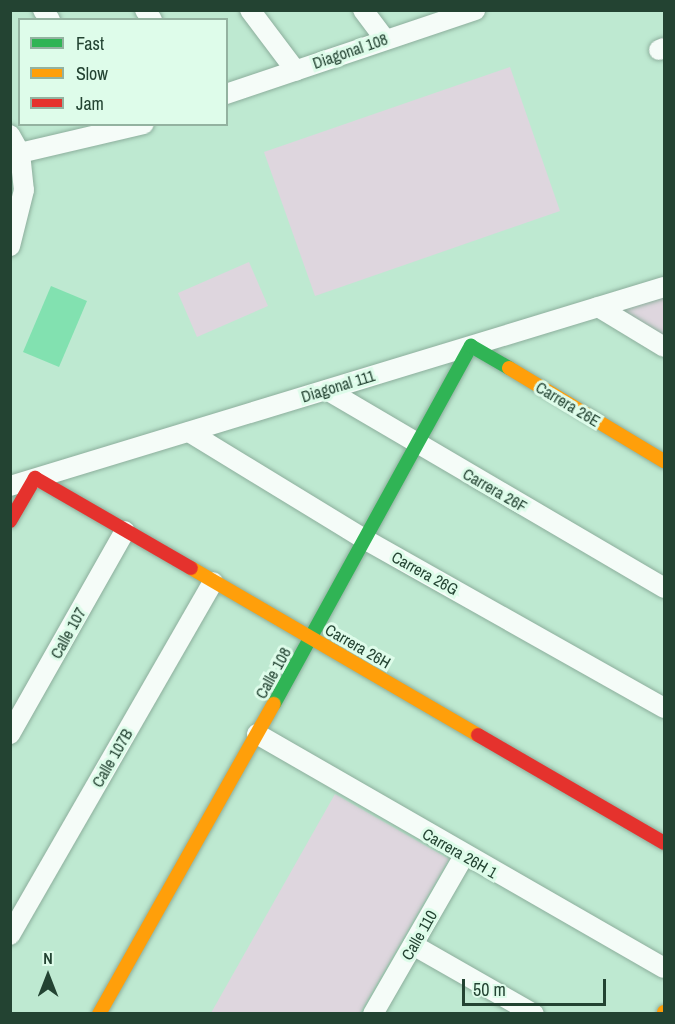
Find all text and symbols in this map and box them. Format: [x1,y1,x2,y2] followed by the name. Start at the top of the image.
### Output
[18,18,228,126] legend
[310,29,390,73] street label: Diagonal 108
[76,31,104,56] text: Fast
[76,61,108,86] text: Slow
[76,91,104,116] text: Jam
[299,366,377,406] street label: Diagonal 111
[532,377,604,431] street label: Carrera 26E
[460,464,530,516] street label: Carrera 26F
[388,547,462,599] street label: Carrera 26G
[46,604,90,662] street label: Calle 107
[322,620,394,672] street label: Carrera 26H
[251,644,295,702] street label: Calle 108
[88,725,136,791] street label: Calle 107B
[419,824,501,882] street label: Carrera 26H 1
[397,907,441,963] street label: Calle 110
[18,946,78,1006] north arrow
[43,947,53,969] text: N
[465,967,609,1005] scale bar
[473,977,506,1002] text: 50 m

